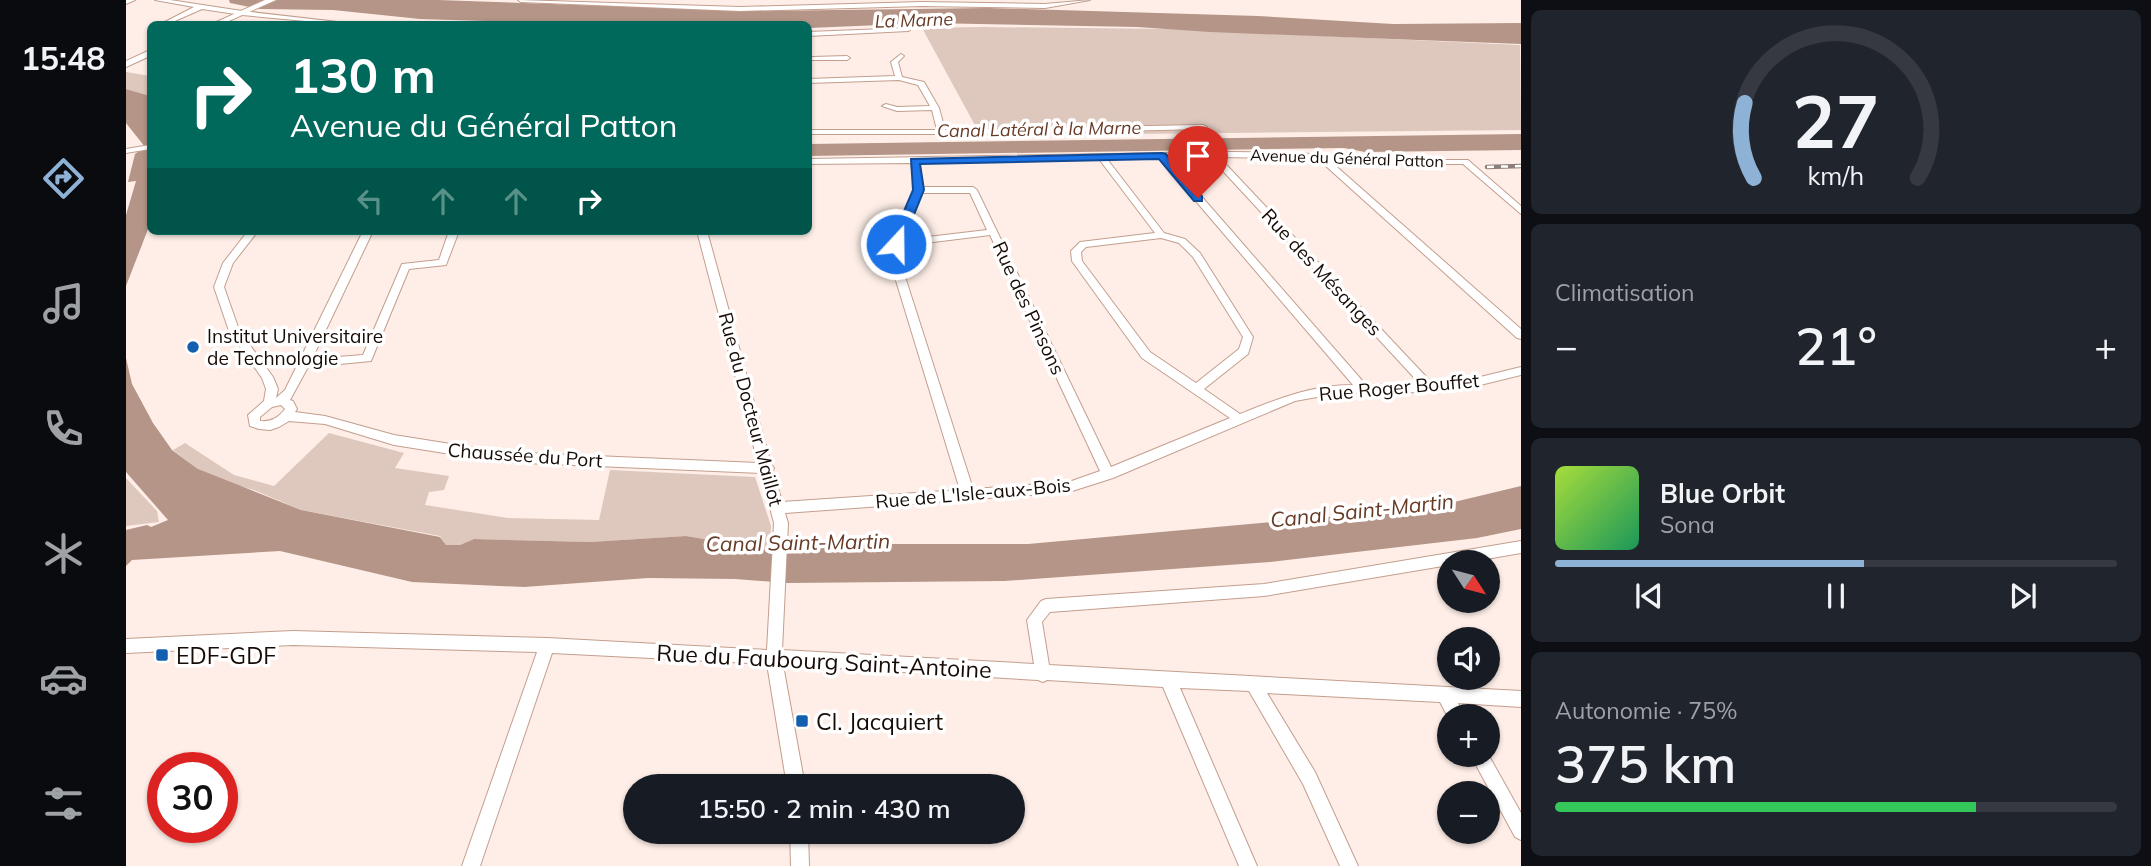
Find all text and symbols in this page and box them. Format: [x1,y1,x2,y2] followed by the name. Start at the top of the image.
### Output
[874,7,954,33] water label: La Marne
[21,38,105,78] text: 15:48
[290,44,436,105] text: 130 m
[175,49,266,140] icon: right
[1792,75,1880,166] text: 27
[290,105,678,145] text: Avenue du Général Patton
[937,116,1142,142] water label: Canal Latéral à la Marne
[1168,126,1228,198] pin
[1179,137,1217,175] icon: arrive
[1250,145,1444,171] street label: Avenue du Général Patton
[39,154,88,203] icon: directions
[1808,160,1864,191] text: km/h
[351,182,389,220] icon: left
[424,182,462,220] icon: ahead
[497,182,535,220] icon: ahead
[570,182,608,220] icon: right
[1257,203,1387,341] street label: Rue des Mésanges
[859,207,933,281] position arrow
[988,237,1070,379] street label: Rue des Pinsons
[1555,278,1695,307] text: Climatisation
[39,279,88,328] icon: music
[714,310,789,509] street label: Rue du Docteur Maillot
[1795,313,1877,378] text: 21°
[1555,322,1578,370] text: −
[2094,322,2117,370] text: +
[207,324,383,370] place label: Institut Universitaire de Technologie
[185,339,201,355] marker: Institut Universitaire de Technologie
[1318,368,1480,406] street label: Rue Roger Bouffet
[39,404,88,453] icon: phone
[447,438,604,472] street label: Chaussée du Port
[874,473,1072,513] street label: Rue de L'Isle-aux-Bois
[1660,477,1785,510] text: Blue Orbit
[1269,487,1455,533] water label: Canal Saint-Martin
[1660,510,1715,539] text: Sona
[706,527,890,557] water label: Canal Saint-Martin
[39,529,88,578] icon: climate
[1437,550,1500,612] north arrow
[1437,550,1500,844] map controls
[1630,577,1668,615] icon: previous
[1817,577,1855,615] icon: pause
[2004,577,2042,615] icon: next
[1437,627,1500,690] button: sound
[656,638,992,684] street label: Rue du Faubourg Saint-Antoine
[176,641,276,670] place label: EDF-GDF
[154,647,170,663] marker: EDF-GDF
[39,654,88,703] icon: car
[1555,696,1738,725] text: Autonomie · 75%
[1437,704,1500,767] button: +
[816,707,943,736] place label: Cl. Jacquiert
[794,713,810,729] marker: Cl. Jacquiert
[1555,731,1736,796] text: 375 km
[147,752,238,843] speed limit sign: 30
[39,779,88,828] icon: filters
[1437,781,1500,844] button: −
[697,792,951,825] text: 15:50 · 2 min · 430 m

